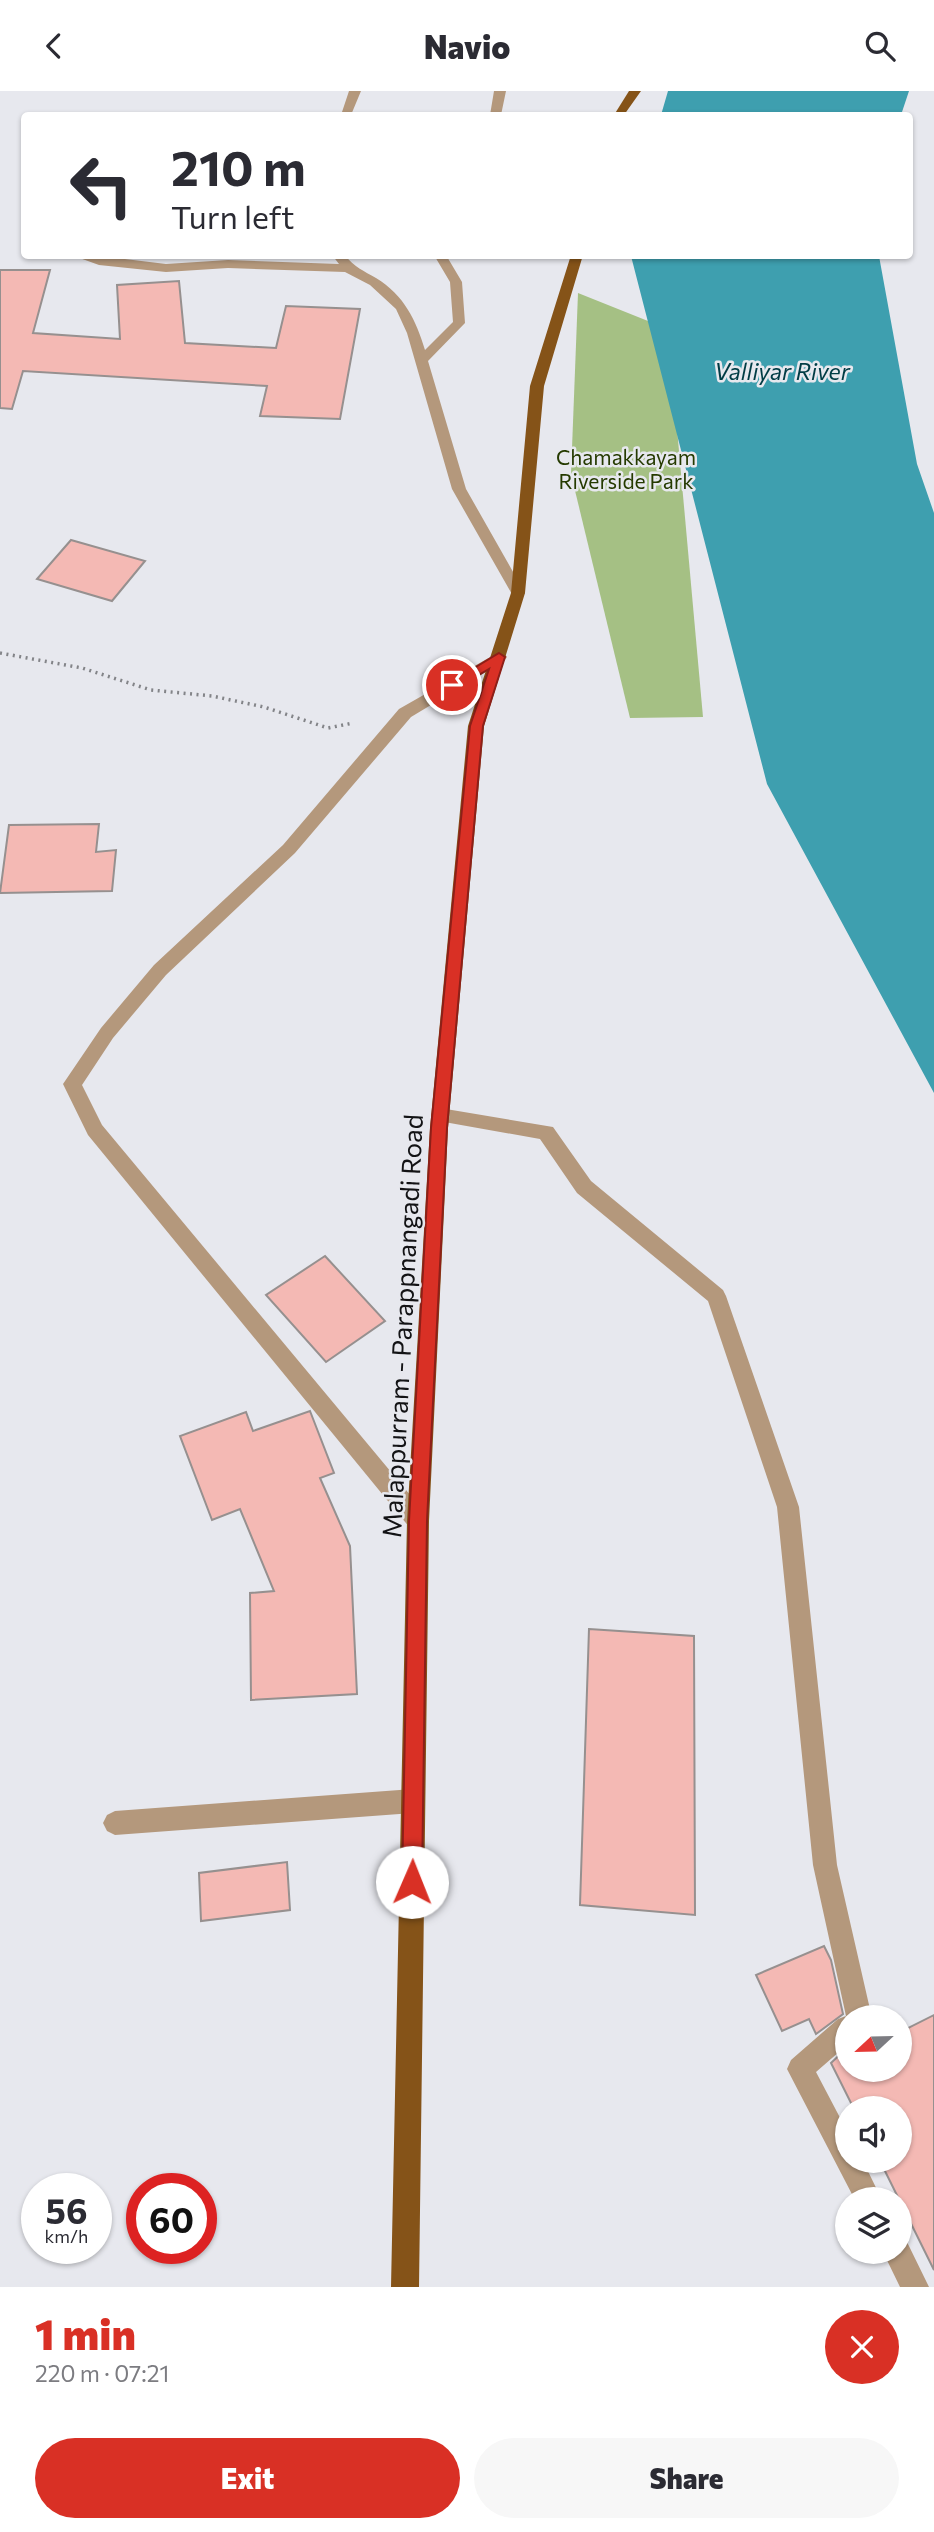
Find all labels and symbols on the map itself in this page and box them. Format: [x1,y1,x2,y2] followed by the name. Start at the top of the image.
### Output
[714,357,851,385] water label: Valliyar River
[556,444,696,493] park label: Chamakkayam Riverside Park
[422,655,482,715] pin
[375,1113,428,1539] street label: Malappurram - Parappnangadi Road
[375,1845,449,1919] position arrow
[835,2005,912,2083] north arrow
[126,2173,217,2264] speed limit sign: 60

